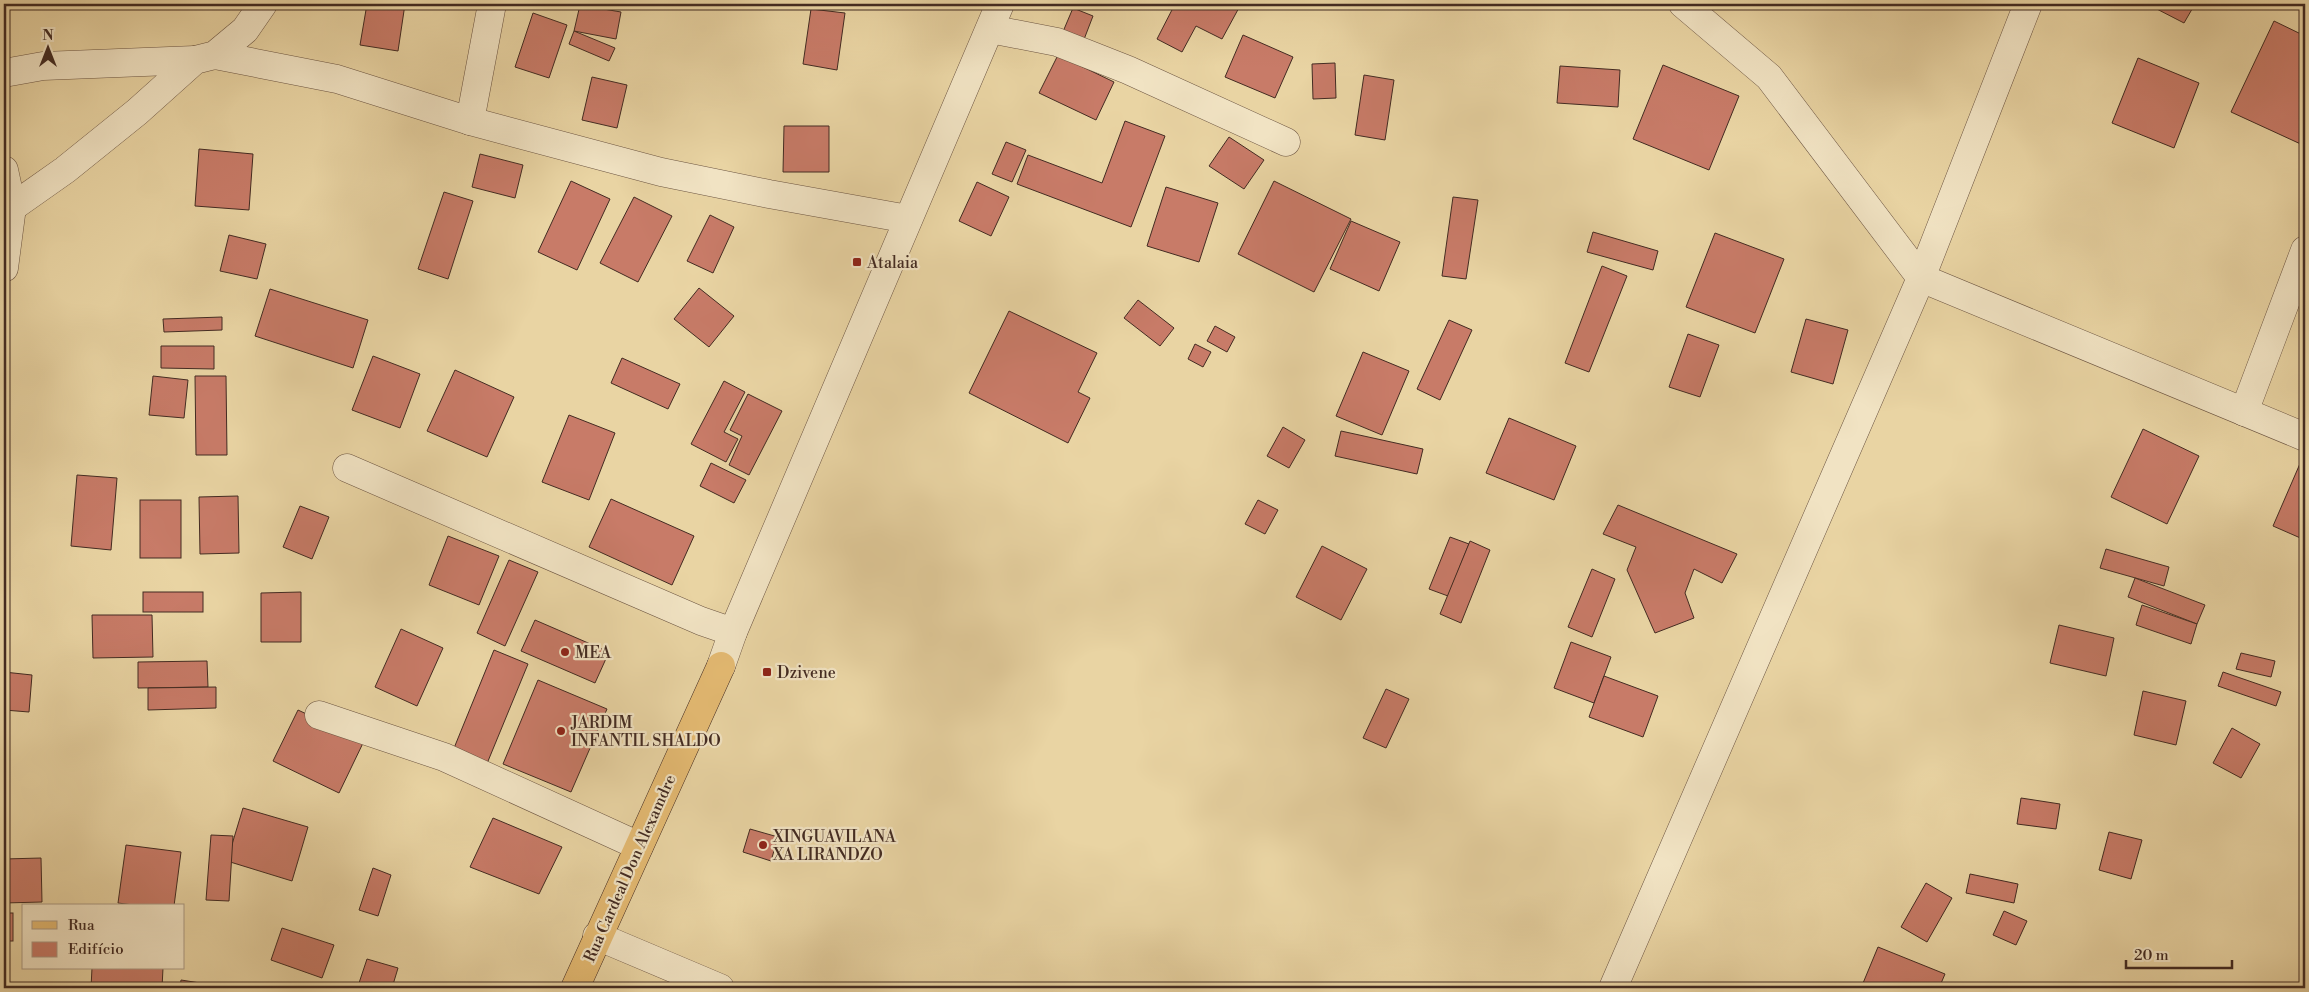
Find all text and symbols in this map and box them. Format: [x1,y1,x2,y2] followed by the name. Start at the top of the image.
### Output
[22,22,72,72] north arrow
[42,27,54,45] text: N
[866,253,919,273] place label: Atalaia
[851,256,863,268] marker: Atalaia
[575,643,612,663] place label: MEA
[559,646,571,658] marker: MEA
[777,663,836,683] place label: Dzivene
[761,666,773,678] marker: Dzivene
[570,713,721,751] place label: JARDIM INFANTIL SHALDO
[555,725,567,737] marker: JARDIM INFANTIL SHALDO
[579,772,680,965] street label: Rua Cardeal Don Alexamdre
[772,827,897,865] place label: XINGUAVILANA XA LIRANDZO
[757,839,769,851] marker: XINGUAVILANA XA LIRANDZO
[22,904,185,970] legend
[68,916,95,935] text: Rua
[2126,937,2233,969] scale bar
[68,940,124,959] text: Edifício
[2134,946,2169,965] text: 20 m

